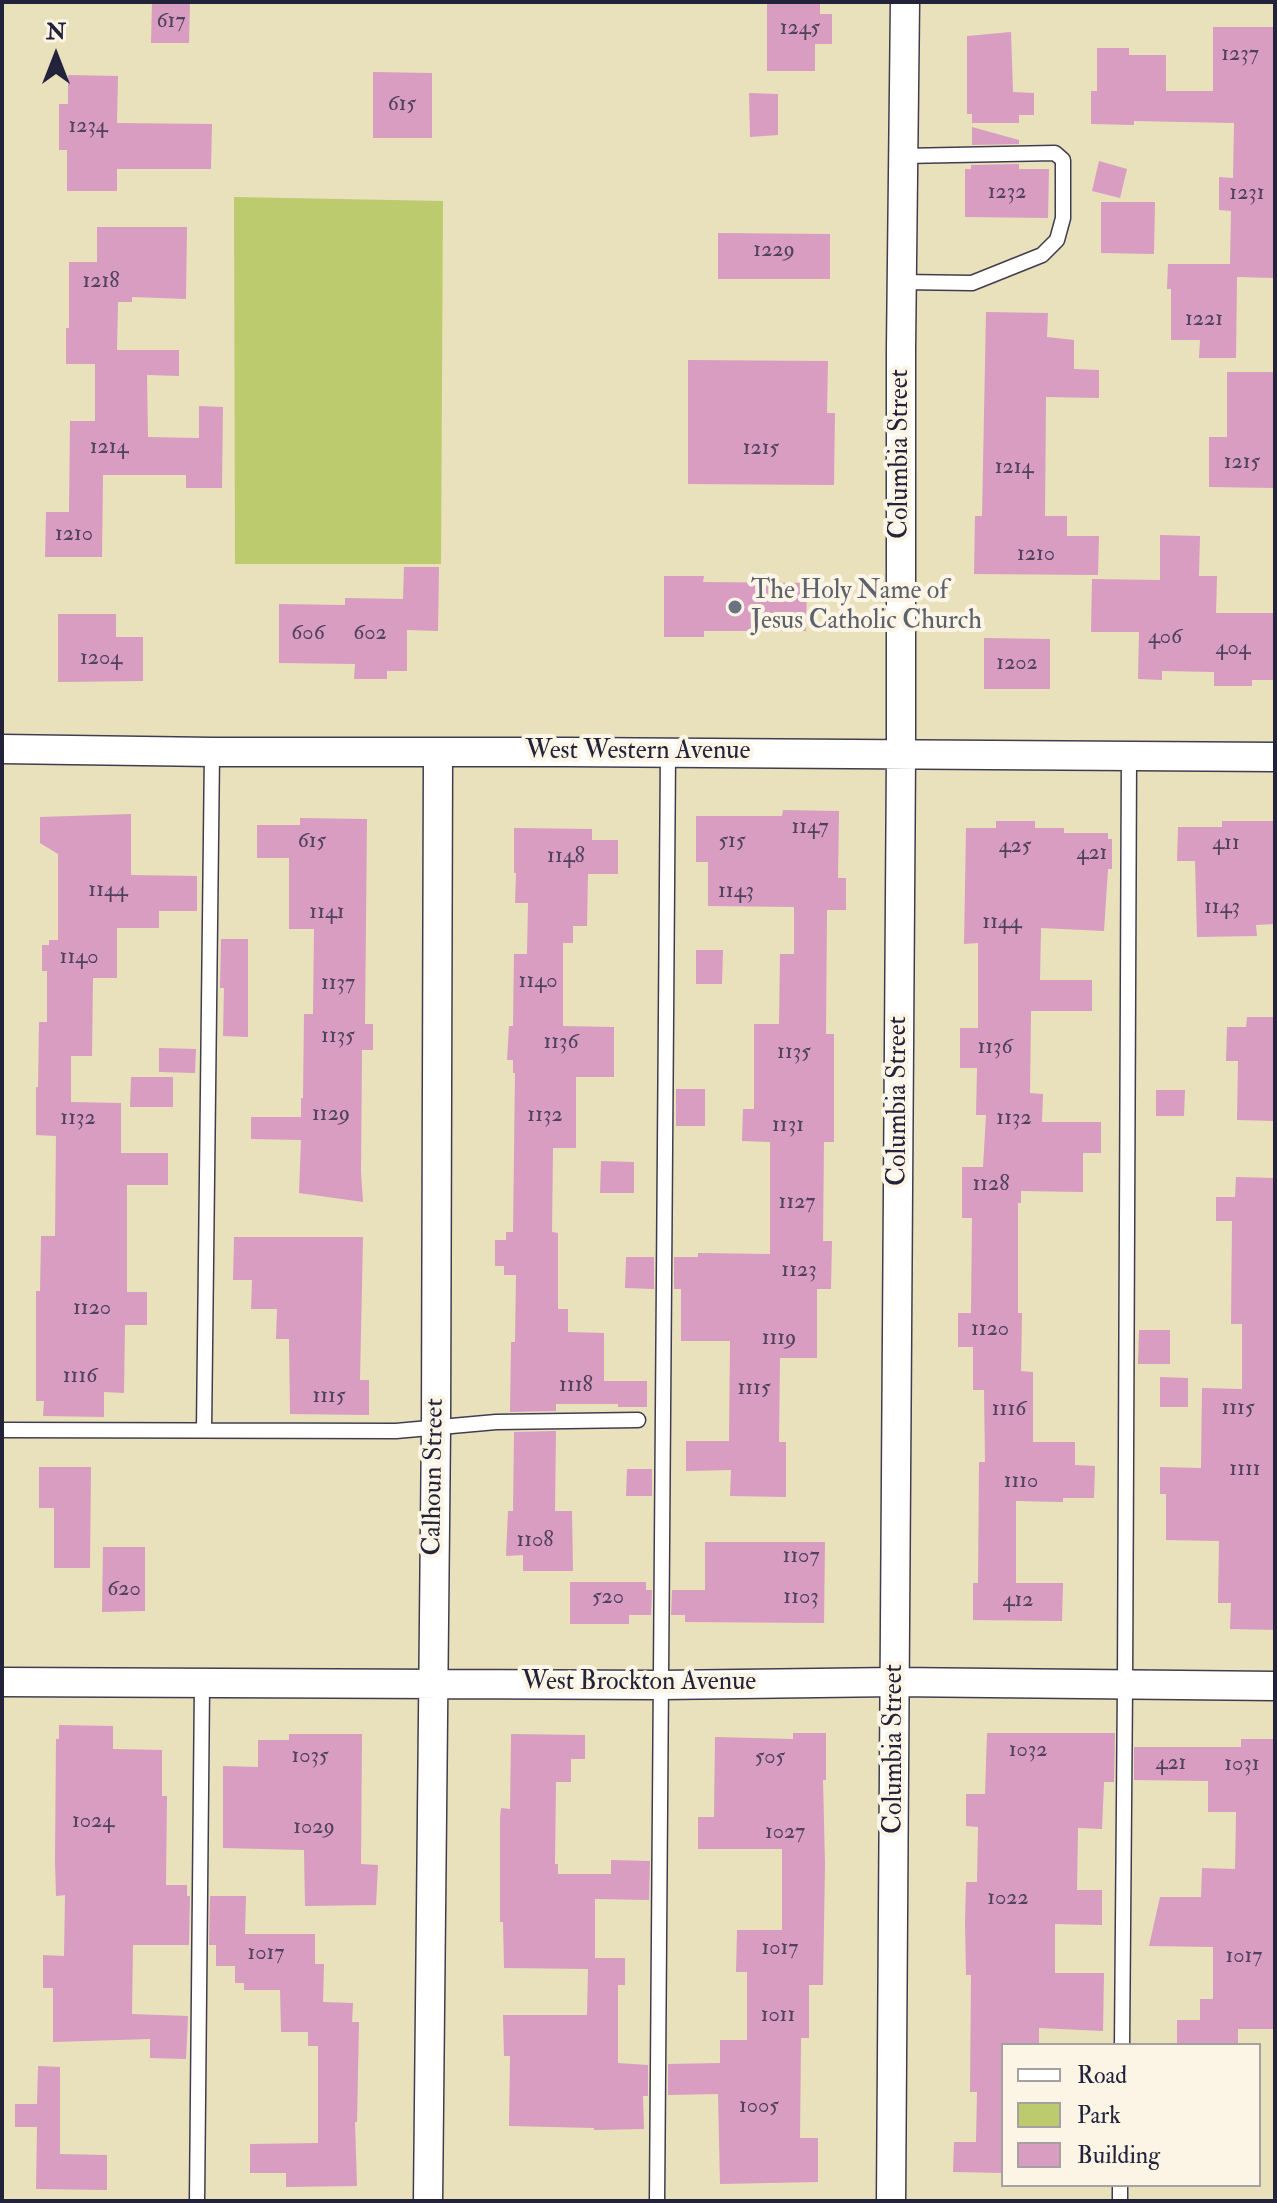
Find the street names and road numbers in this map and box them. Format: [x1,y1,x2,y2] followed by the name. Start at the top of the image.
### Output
[885,369,917,539] street label: Columbia Street
[526,736,750,768] street label: West Western Avenue
[883,1016,915,1186] street label: Columbia Street
[418,1398,452,1556] street label: Calhoun Street
[879,1664,911,1834] street label: Columbia Street
[522,1667,756,1699] street label: West Brockton Avenue

